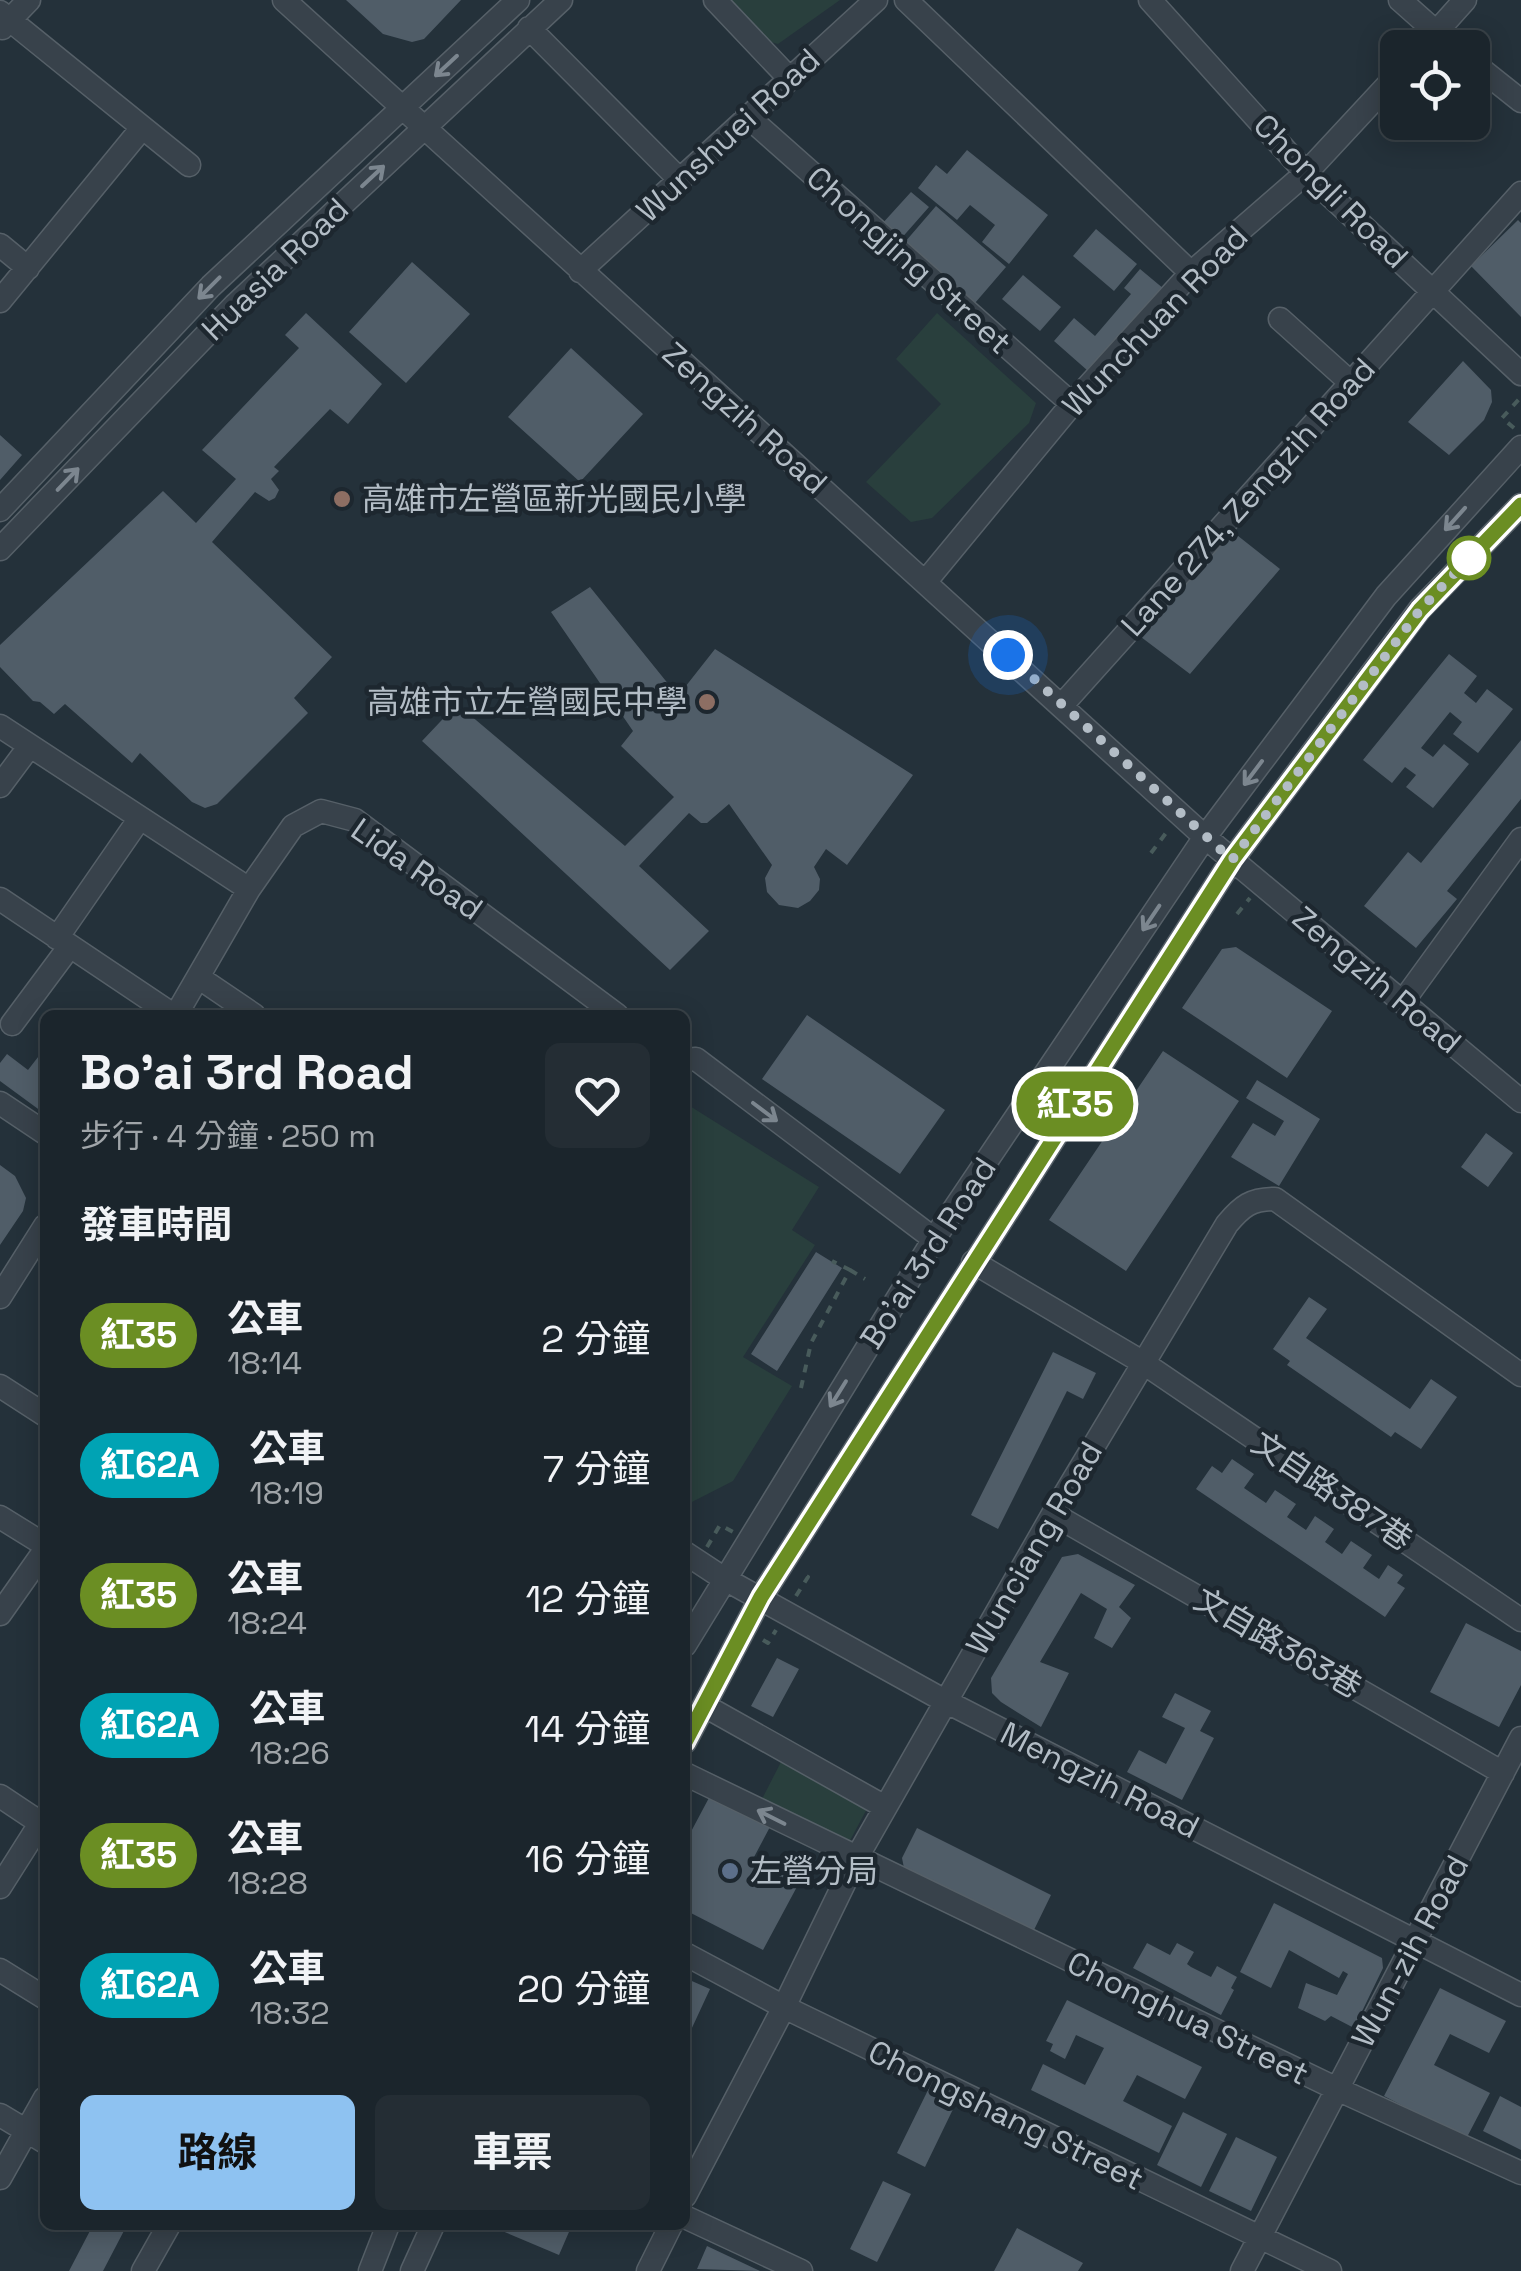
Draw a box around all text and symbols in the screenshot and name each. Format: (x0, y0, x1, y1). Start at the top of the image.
map controls (1380, 30, 1490, 140)
button: locate (1380, 30, 1490, 140)
street label: Wunshuei Road (628, 40, 828, 230)
one-way arrow (434, 54, 460, 78)
street label: Chongli Road (1245, 105, 1417, 277)
street label: Chongjing Street (798, 157, 1020, 363)
one-way arrow (360, 164, 384, 188)
street label: Huasia Road (193, 189, 357, 349)
street label: Wunchuan Road (1054, 217, 1256, 425)
one-way arrow (197, 276, 221, 300)
street label: Zengzih Road (654, 334, 836, 502)
street label: Lane 274, Zengzih Road (1112, 349, 1384, 645)
one-way arrow (56, 467, 79, 492)
place label: 高雄市左營區新光國民小學 (362, 479, 746, 519)
marker: 高雄市左營區新光國民小學 (331, 488, 353, 510)
one-way arrow (1444, 506, 1467, 531)
unlabelled marker (1448, 537, 1490, 579)
your location (983, 630, 1033, 680)
place label: 高雄市立左營國民中學 (367, 682, 687, 722)
marker: 高雄市立左營國民中學 (696, 691, 718, 713)
one-way arrow (1242, 759, 1263, 786)
street label: Lida Road (344, 809, 490, 929)
street label: Zengzih Road (1284, 898, 1470, 1062)
one-way arrow (1141, 903, 1162, 931)
text: Bo'ai 3rd Road (80, 1042, 414, 1103)
button: heart (545, 1043, 650, 1148)
line badge: 紅35 (1018, 1072, 1132, 1136)
text: 紅35 (1036, 1082, 1114, 1126)
one-way arrow (751, 1101, 778, 1122)
text: 步行 · 4 分鐘 · 250 m (80, 1116, 376, 1156)
street label: Bo'ai 3rd Road (851, 1150, 1005, 1356)
text: 發車時間 (80, 1201, 232, 1249)
text: 公車 (227, 1295, 303, 1343)
text: 紅35 (100, 1313, 177, 1357)
text: 2 分鐘 (541, 1315, 650, 1363)
text: 18:14 (227, 1343, 302, 1383)
one-way arrow (827, 1379, 848, 1408)
street label: 文自路387巷 (1244, 1423, 1420, 1559)
text: 公車 (249, 1425, 326, 1473)
street label: Wunciang Road (957, 1434, 1111, 1662)
text: 紅62A (100, 1443, 199, 1487)
text: 7 分鐘 (543, 1445, 650, 1493)
text: 18:19 (249, 1473, 324, 1513)
text: 公車 (227, 1555, 303, 1603)
text: 紅35 (100, 1573, 177, 1617)
text: 12 分鐘 (525, 1575, 650, 1623)
street label: 文自路363巷 (1187, 1579, 1369, 1707)
text: 18:24 (227, 1603, 307, 1643)
text: 公車 (249, 1685, 326, 1733)
text: 紅62A (100, 1703, 199, 1747)
text: 14 分鐘 (525, 1705, 650, 1753)
street label: Mengzih Road (994, 1713, 1206, 1847)
text: 18:26 (249, 1733, 330, 1773)
one-way arrow (756, 1806, 786, 1825)
text: 公車 (227, 1815, 303, 1863)
text: 紅35 (100, 1833, 177, 1877)
text: 16 分鐘 (525, 1835, 650, 1883)
street label: Wun-zih Road (1343, 1848, 1477, 2054)
place label: 左營分局 (750, 1851, 878, 1891)
marker: 左營分局 (719, 1860, 741, 1882)
text: 18:28 (227, 1863, 308, 1903)
street label: Chonghua Street (1061, 1942, 1315, 2094)
text: 公車 (249, 1945, 326, 1993)
text: 紅62A (100, 1963, 199, 2007)
text: 20 分鐘 (517, 1965, 650, 2013)
text: 18:32 (249, 1993, 330, 2033)
street label: Chongshang Street (862, 2031, 1150, 2199)
button: 路線 (80, 2095, 355, 2210)
button: 車票 (375, 2095, 650, 2210)

